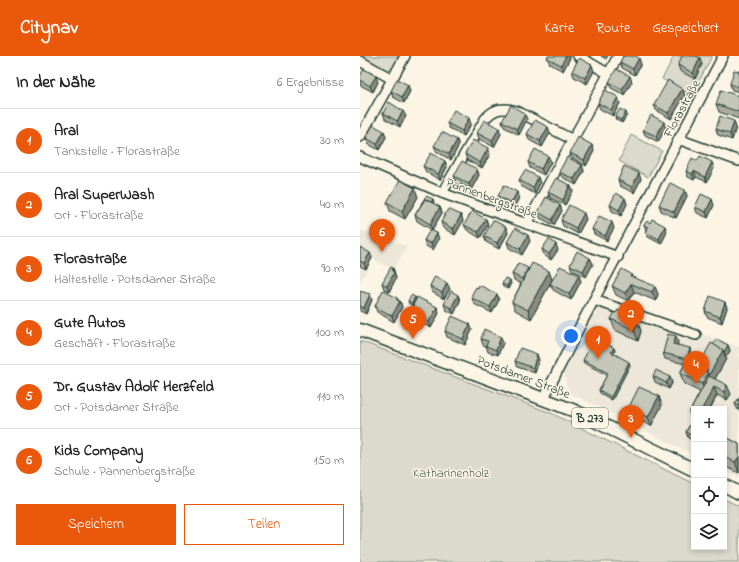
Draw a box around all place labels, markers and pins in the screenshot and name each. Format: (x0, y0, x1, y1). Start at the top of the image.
pin: 6 (369, 219, 395, 252)
pin: 2 (618, 300, 644, 333)
pin: 5 (400, 306, 426, 339)
pin: 1 (585, 326, 611, 359)
pin: 4 (683, 351, 709, 384)
pin: 3 (618, 405, 644, 438)

